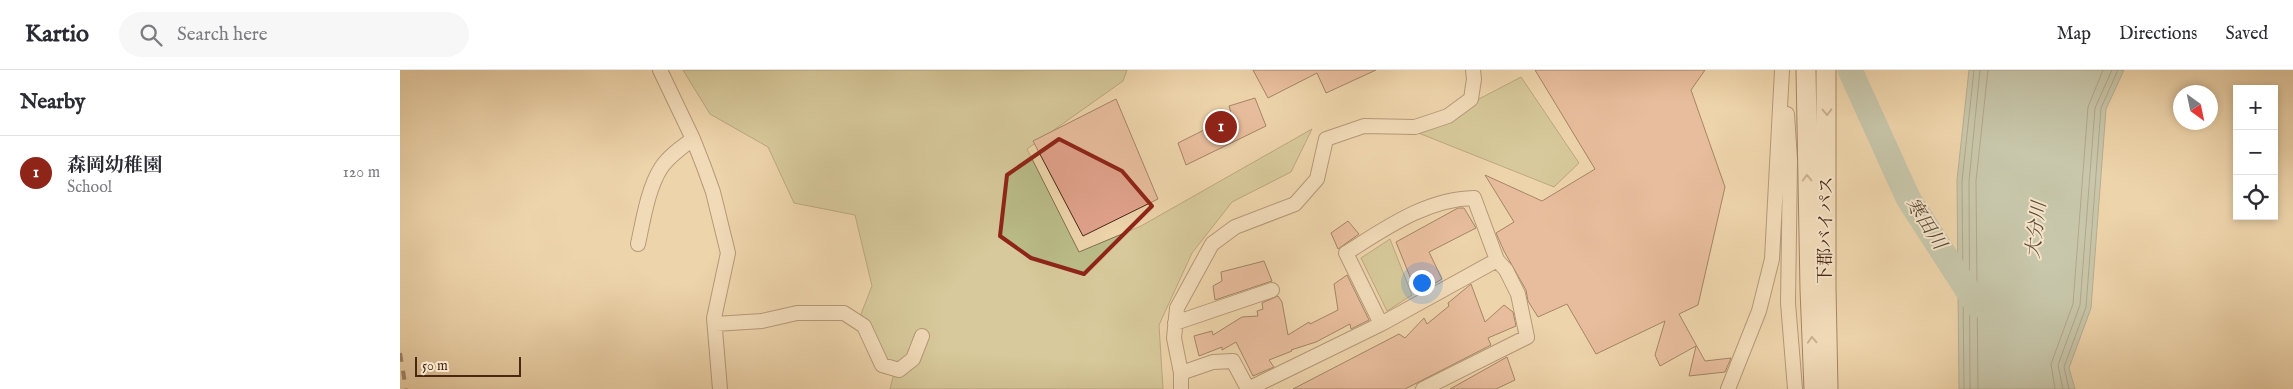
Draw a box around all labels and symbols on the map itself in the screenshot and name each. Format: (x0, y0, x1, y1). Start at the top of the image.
north arrow (2173, 85, 2218, 130)
pin: 1 (1205, 108, 1237, 146)
one-way arrow (1822, 108, 1832, 116)
one-way arrow (1802, 174, 1812, 182)
street label: 下郡バイパス (1815, 176, 1839, 284)
water label: 寒田川 (1899, 194, 1952, 256)
water label: 大分川 (2022, 198, 2053, 260)
your location (1409, 270, 1435, 296)
one-way arrow (1807, 336, 1817, 344)
scale bar (415, 354, 521, 377)

